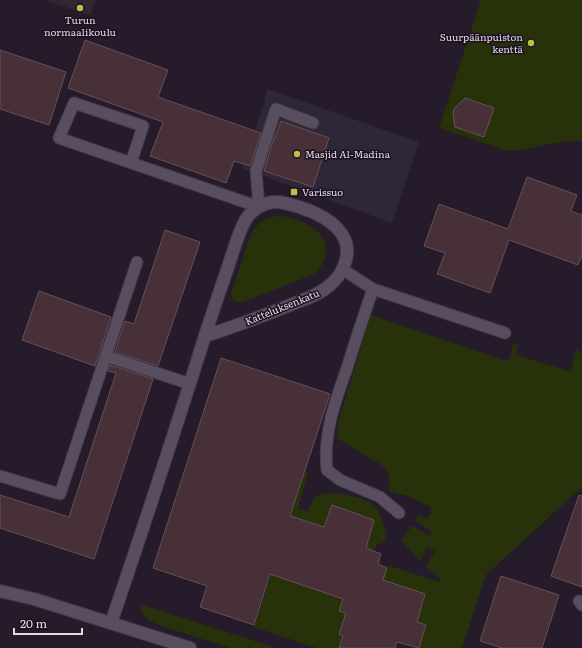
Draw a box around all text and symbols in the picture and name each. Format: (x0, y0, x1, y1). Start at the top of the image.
marker: Turun normaalikoulu (75, 3, 85, 13)
place label: Turun normaalikoulu (44, 12, 117, 39)
place label: Suurpäänpuiston kenttä (440, 29, 524, 56)
marker: Suurpäänpuiston kenttä (526, 38, 536, 48)
place label: Masjid Al-Madina (305, 146, 391, 161)
marker: Masjid Al-Madina (292, 149, 302, 159)
place label: Varissuo (302, 184, 343, 199)
marker: Varissuo (289, 187, 299, 197)
street label: Katteluksenkatu (242, 285, 322, 328)
scale bar (14, 610, 82, 636)
text: 20 m (20, 614, 47, 632)

